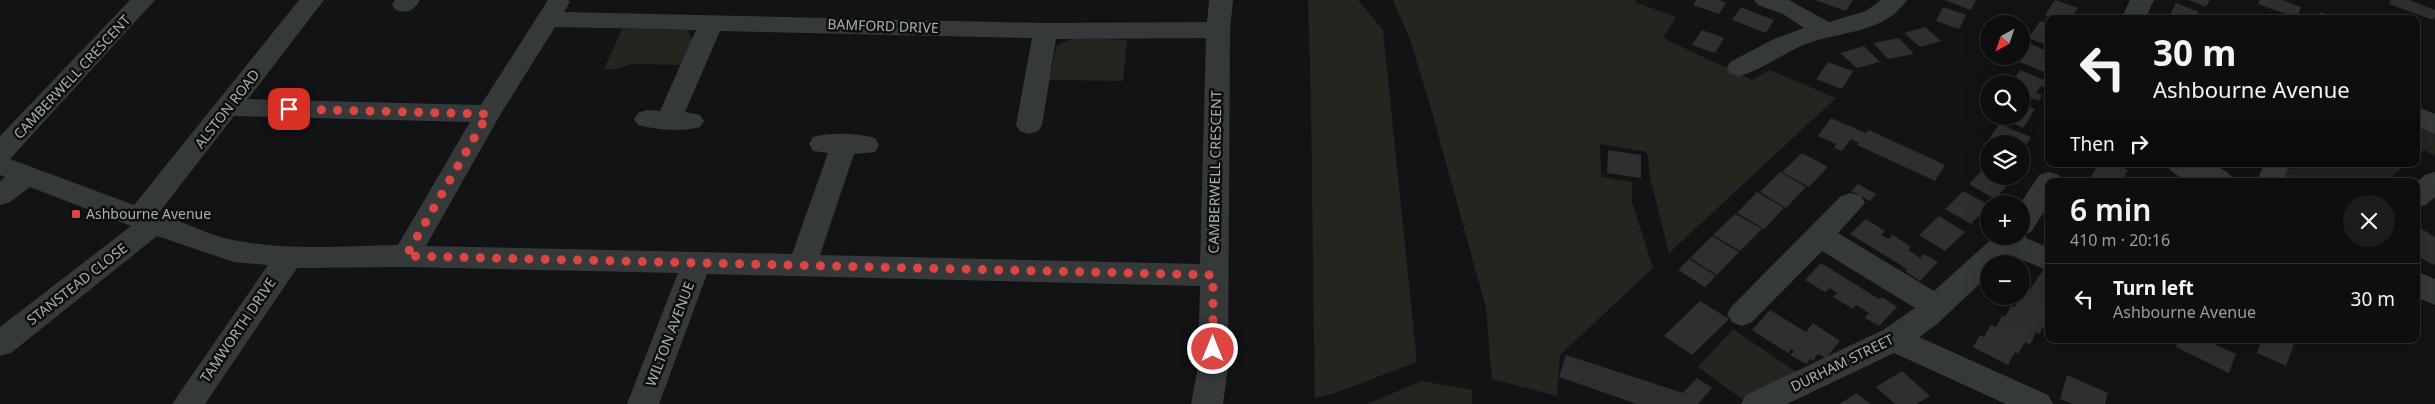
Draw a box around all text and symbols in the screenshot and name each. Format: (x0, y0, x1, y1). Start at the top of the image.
street label: CAMBERWELL CRESCENT (9, 10, 134, 143)
street label: BAMFORD DRIVE (827, 14, 939, 37)
north arrow (1980, 15, 2030, 65)
map controls (1980, 15, 2030, 305)
text: 30 m (2153, 29, 2236, 76)
icon: left (2070, 35, 2135, 100)
street label: ALSTON ROAD (190, 65, 263, 152)
text: Ashbourne Avenue (2153, 74, 2350, 104)
button: search (1980, 75, 2030, 125)
pin (268, 88, 310, 130)
street label: CAMBERWELL CRESCENT (1204, 90, 1225, 254)
icon: arrive (275, 95, 303, 123)
icon: right (2125, 130, 2153, 158)
text: Then (2070, 131, 2115, 157)
button: layers (1980, 135, 2030, 185)
text: 6 min (2070, 189, 2151, 230)
button: + (1980, 195, 2030, 245)
button: close (2343, 195, 2395, 247)
place label: Ashbourne Avenue (86, 204, 211, 223)
marker: Ashbourne Avenue (70, 208, 82, 220)
text: 410 m · 20:16 (2070, 229, 2170, 251)
street label: STANSTEAD CLOSE (23, 238, 131, 329)
button: − (1980, 255, 2030, 305)
street label: TAMWORTH DRIVE (195, 274, 280, 386)
text: Turn left (2113, 275, 2194, 301)
street label: WILTON AVENUE (641, 279, 698, 389)
icon: left (2070, 285, 2098, 313)
text: 30 m (2351, 286, 2395, 312)
text: Ashbourne Avenue (2113, 301, 2256, 323)
position arrow (1186, 322, 1238, 374)
street label: DURHAM STREET (1787, 329, 1897, 396)

